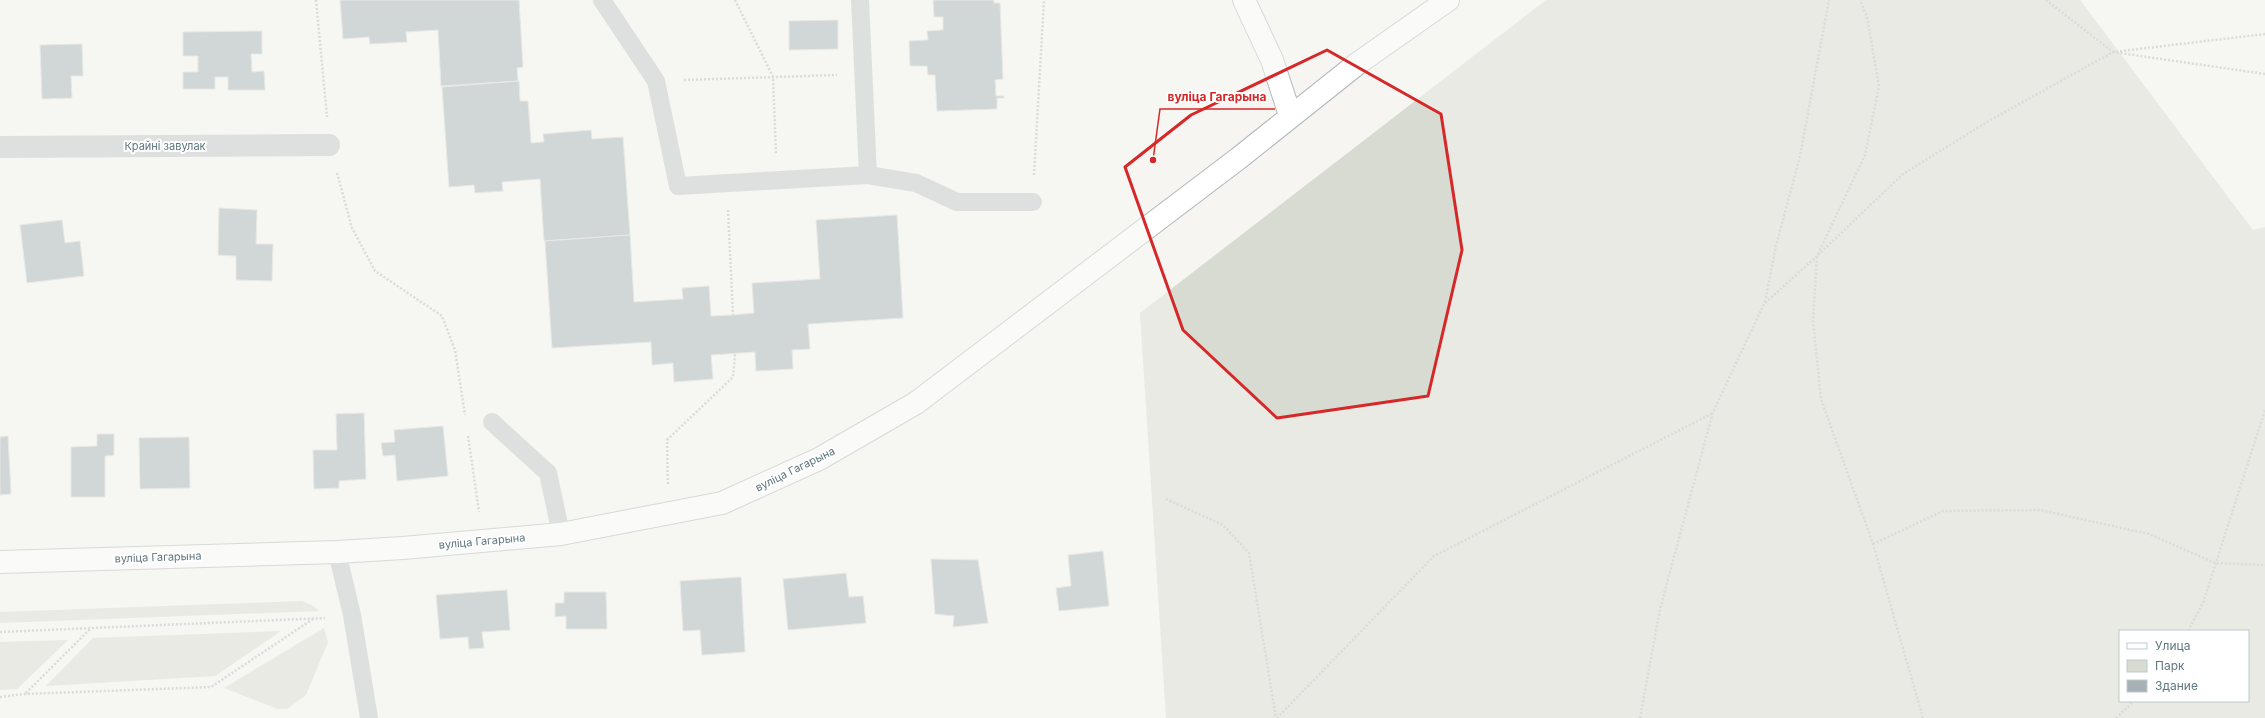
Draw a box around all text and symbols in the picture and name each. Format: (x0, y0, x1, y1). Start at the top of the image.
callout: вуліца Гагарына (1160, 85, 1275, 109)
text: вуліца Гагарына (1168, 89, 1266, 104)
street label: Крайні завулак (124, 139, 206, 153)
street label: вуліца Гагарына (753, 444, 837, 494)
street label: вуліца Гагарына (438, 530, 526, 552)
street label: вуліца Гагарына (114, 548, 202, 566)
legend (2119, 630, 2249, 702)
text: Улица (2155, 638, 2190, 653)
text: Парк (2155, 658, 2185, 673)
text: Здание (2155, 678, 2198, 693)

